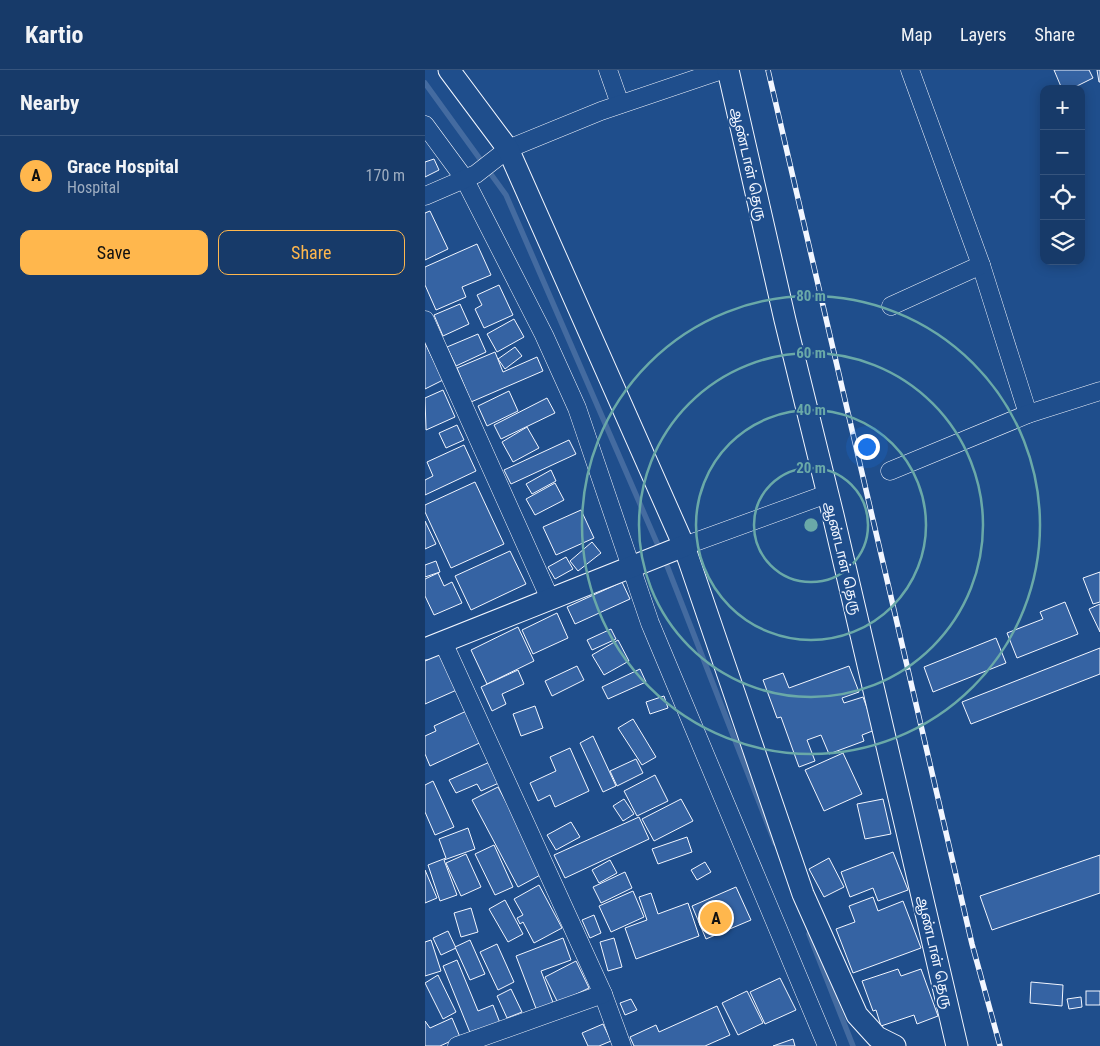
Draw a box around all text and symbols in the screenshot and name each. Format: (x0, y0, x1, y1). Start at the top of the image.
text: Kartio (25, 21, 83, 49)
text: Map (901, 24, 932, 45)
text: Layers (960, 24, 1007, 45)
text: Share (1035, 24, 1075, 45)
map controls (1040, 85, 1085, 265)
button: + (1040, 85, 1085, 130)
text: Nearby (20, 91, 79, 115)
street label: ஆண்டாள் தெரு (726, 106, 770, 223)
button: − (1040, 130, 1085, 175)
text: Grace Hospital (67, 155, 179, 178)
text: A (31, 166, 41, 185)
text: 170 m (366, 166, 405, 185)
button: locate (1040, 175, 1085, 220)
text: Hospital (67, 178, 120, 197)
button: layers (1040, 220, 1085, 265)
button: Save (20, 230, 208, 275)
button: Share (218, 230, 405, 275)
text: 80 m (796, 287, 826, 305)
text: 60 m (796, 344, 826, 362)
text: 40 m (796, 401, 826, 419)
your location (854, 434, 880, 460)
text: 20 m (796, 459, 826, 477)
street label: ஆண்டாள் தெரு (819, 500, 865, 617)
centre of rings (802, 516, 820, 534)
street label: ஆண்டாள் தெரு (912, 894, 956, 1011)
pin: A (700, 899, 732, 937)

